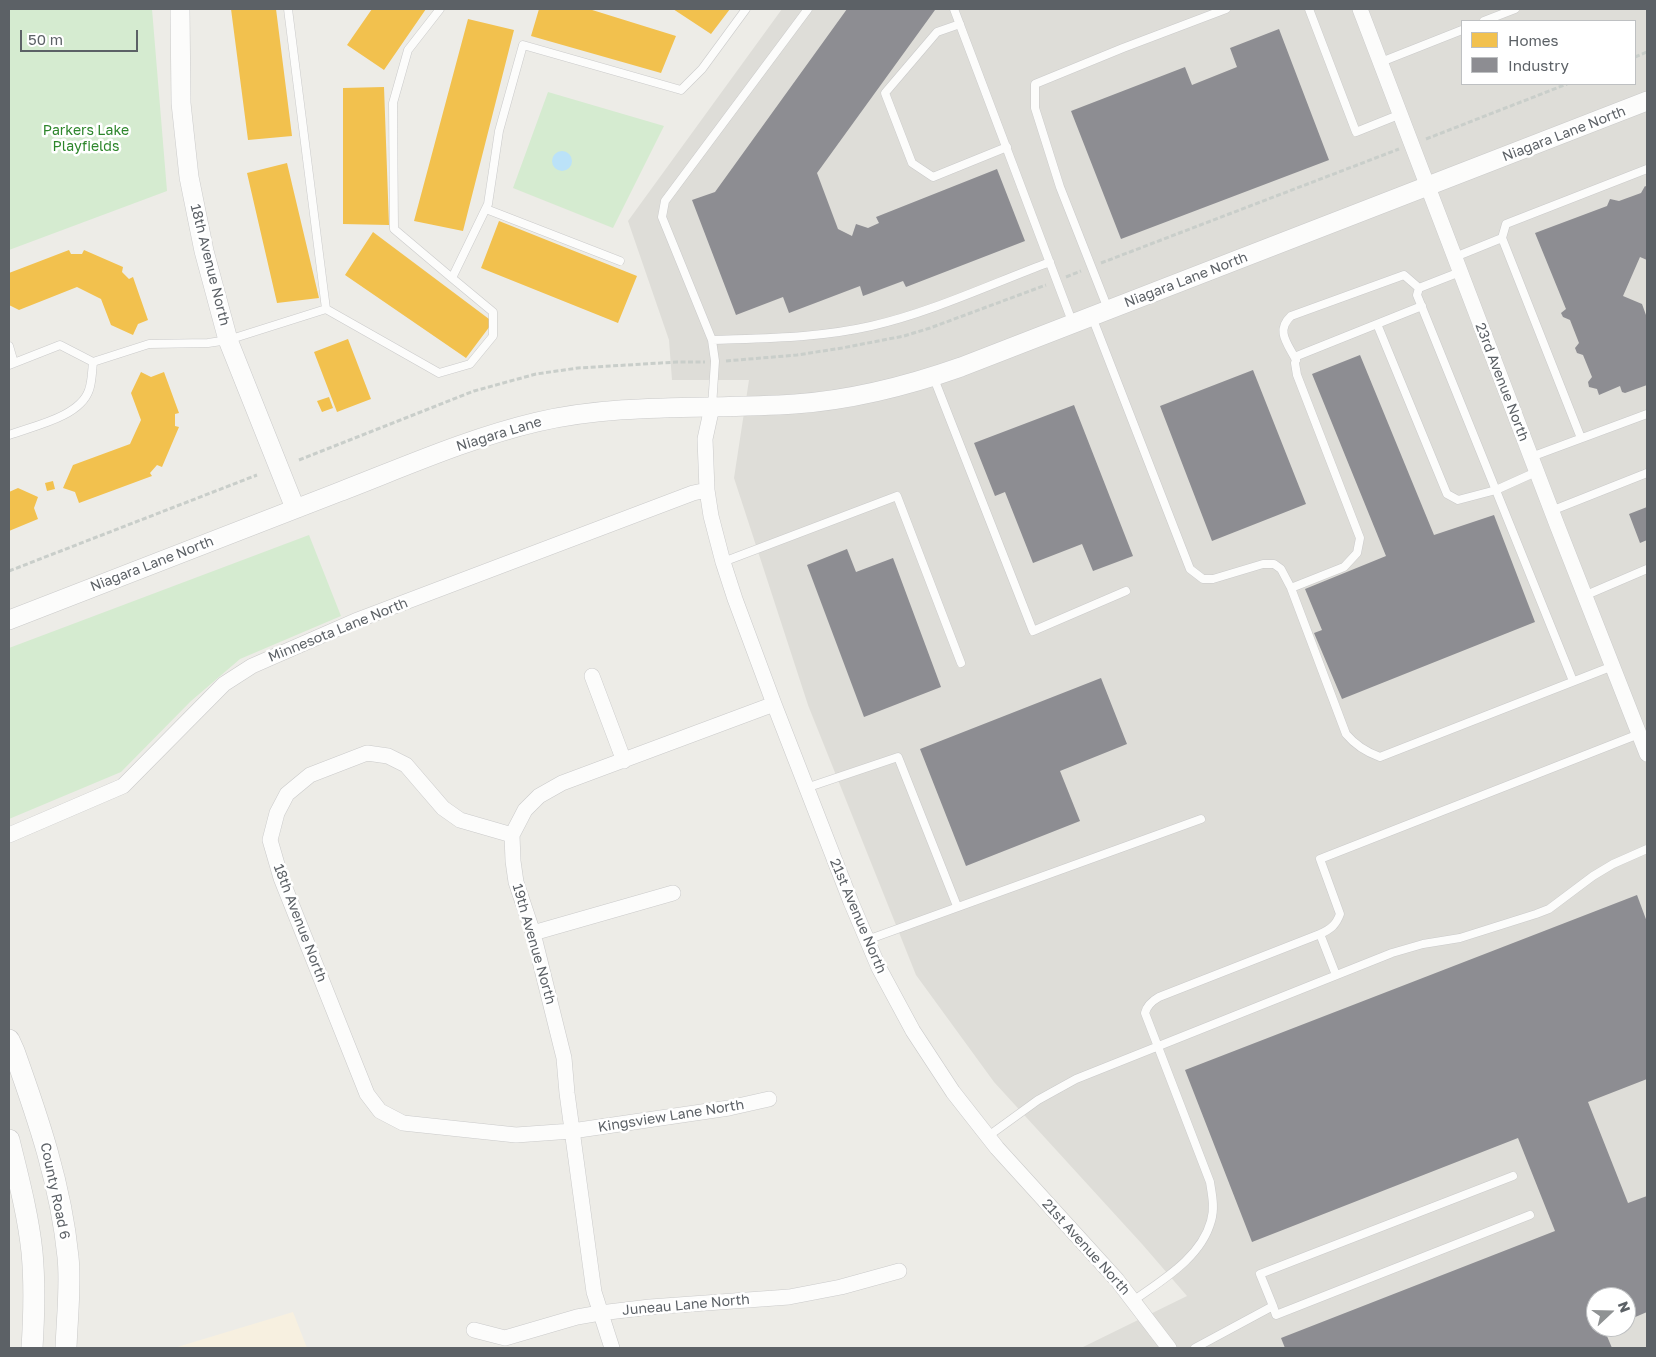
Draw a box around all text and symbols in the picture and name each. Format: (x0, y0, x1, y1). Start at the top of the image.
scale bar (22, 20, 140, 52)
legend (1461, 20, 1636, 85)
text: 50 m (28, 30, 63, 48)
text: Homes (1508, 31, 1558, 49)
text: Industry (1508, 56, 1569, 74)
street label: Niagara Lane North (1500, 103, 1628, 165)
park label: Parkers Lake Playfields (43, 123, 129, 156)
street label: 18th Avenue North (187, 202, 233, 328)
street label: Niagara Lane North (1122, 249, 1250, 311)
street label: 23rd Avenue North (1472, 320, 1532, 444)
street label: Niagara Lane (454, 413, 544, 455)
street label: Niagara Lane North (88, 533, 216, 595)
street label: Minnesota Lane North (266, 594, 410, 666)
street label: 21st Avenue North (826, 856, 890, 976)
street label: 18th Avenue North (270, 862, 330, 984)
street label: 19th Avenue North (509, 882, 559, 1006)
street label: Kingsview Lane North (597, 1096, 745, 1136)
street label: County Road 6 (37, 1141, 73, 1241)
street label: 21st Avenue North (1038, 1196, 1134, 1298)
north arrow (1586, 1287, 1636, 1337)
street label: Juneau Lane North (621, 1291, 751, 1319)
text: N (1615, 1299, 1634, 1315)

